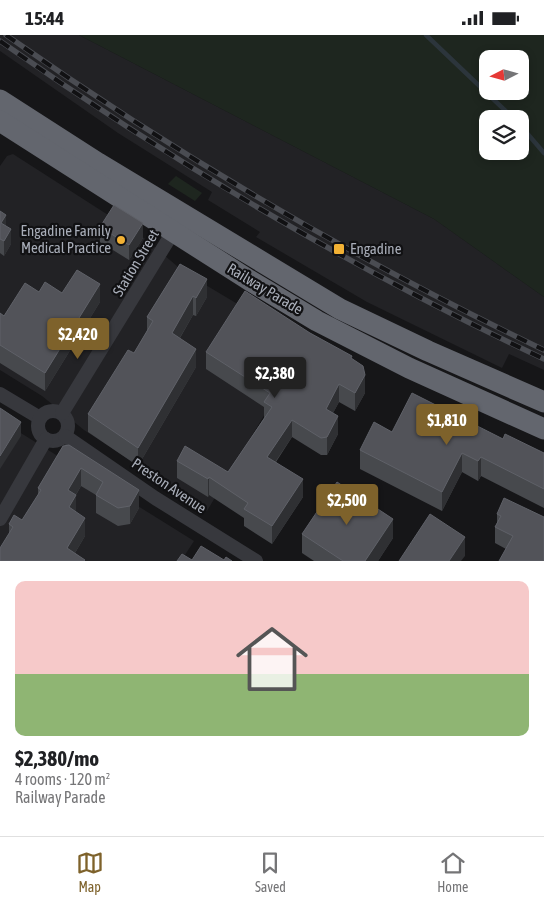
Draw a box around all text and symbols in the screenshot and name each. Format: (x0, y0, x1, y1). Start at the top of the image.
text: 15:44 (25, 7, 64, 29)
north arrow (479, 50, 529, 100)
map controls (479, 50, 529, 160)
button: layers (479, 110, 529, 160)
place label: Engadine Family Medical Practice (21, 222, 111, 256)
street label: Station Street (109, 226, 162, 299)
marker: Engadine Family Medical Practice (115, 234, 127, 246)
place label: Engadine (350, 240, 402, 257)
marker: Engadine (332, 242, 346, 256)
street label: Railway Parade (225, 259, 306, 318)
pin: $2,420 (37, 317, 119, 360)
text: $2,420 (58, 325, 98, 343)
pin: $2,380 (234, 357, 316, 399)
text: $2,380 (255, 364, 295, 382)
pin: $1,810 (406, 403, 488, 446)
text: $1,810 (427, 411, 467, 429)
street label: Preston Avenue (129, 455, 210, 517)
pin: $2,500 (306, 483, 388, 526)
text: $2,500 (327, 491, 367, 509)
icon: home (227, 614, 317, 704)
text: $2,380/mo (15, 746, 99, 770)
text: 4 rooms · 120 m² (15, 770, 110, 788)
text: Railway Parade (15, 788, 105, 806)
tab: Map (76, 849, 104, 895)
tab: Saved (255, 849, 286, 895)
tab: Home (437, 849, 468, 895)

